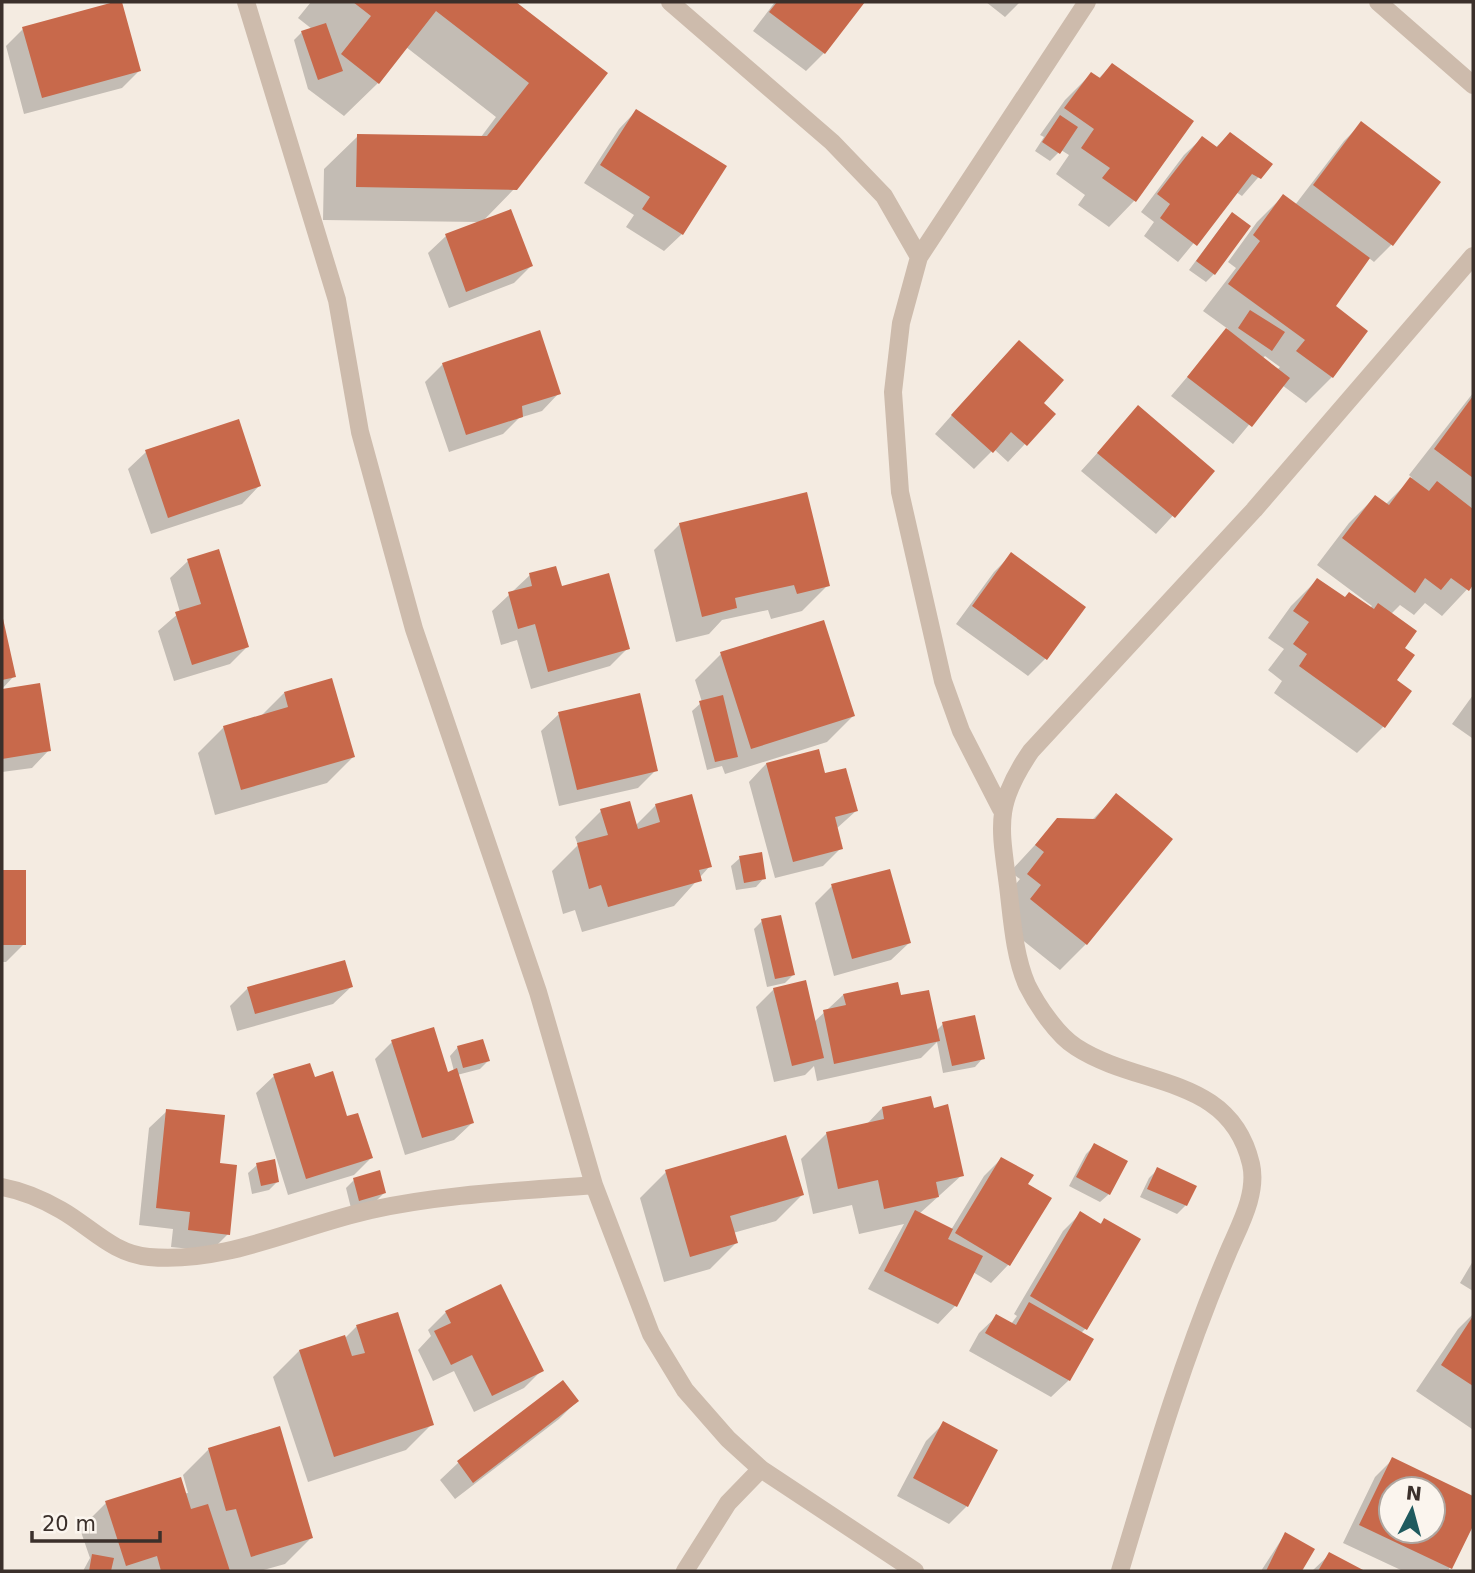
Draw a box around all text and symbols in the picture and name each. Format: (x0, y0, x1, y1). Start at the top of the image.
north arrow (1377, 1475, 1447, 1545)
text: N (1405, 1481, 1423, 1505)
scale bar (32, 1500, 159, 1544)
text: 20 m (42, 1512, 96, 1536)

